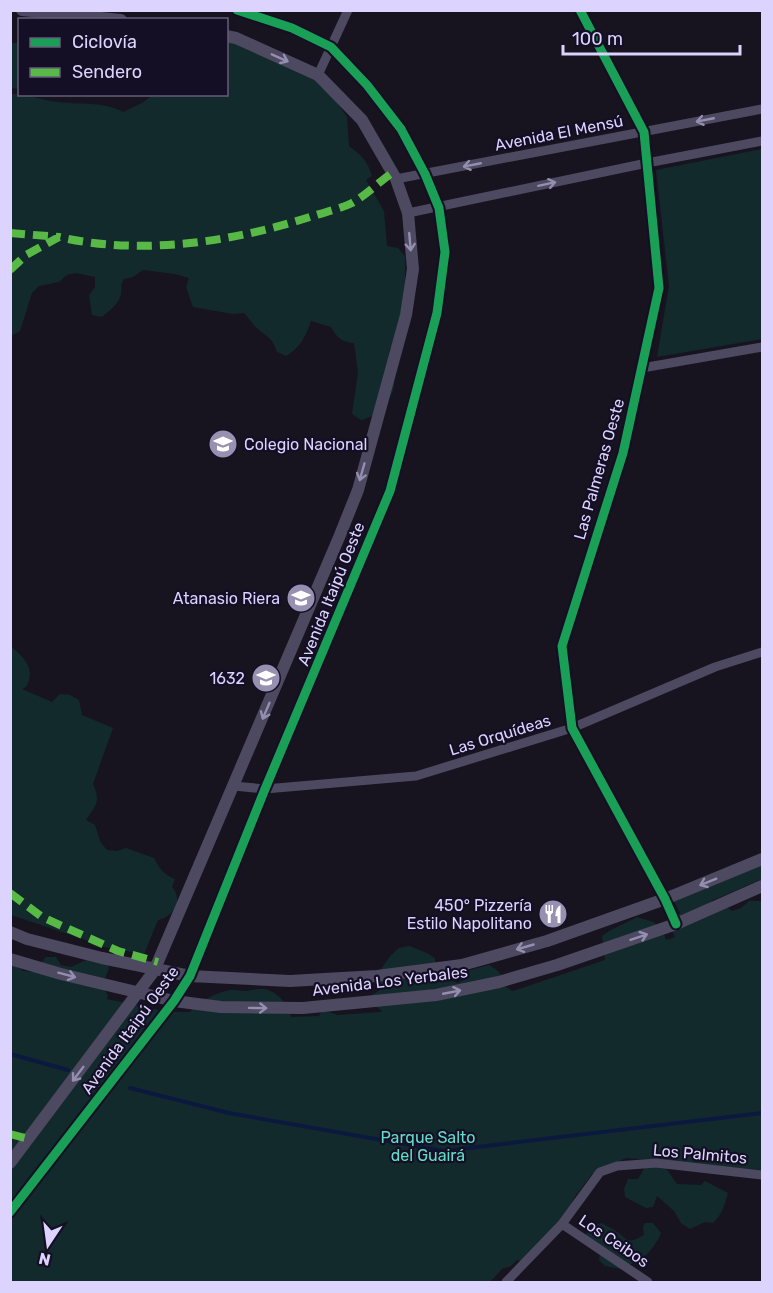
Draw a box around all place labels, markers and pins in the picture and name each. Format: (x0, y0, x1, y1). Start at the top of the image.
school or university icon: Colegio Nacional (207, 428, 239, 460)
place label: Colegio Nacional (244, 435, 367, 454)
school or university icon: Atanasio Riera (285, 582, 317, 614)
place label: Atanasio Riera (173, 589, 280, 608)
school or university icon: 1632 (250, 662, 282, 694)
place label: 1632 (209, 669, 245, 688)
place label: 450° Pizzería Estilo Napolitano (407, 896, 532, 933)
restaurant icon: 450° Pizzería Estilo Napolitano (537, 898, 569, 930)

